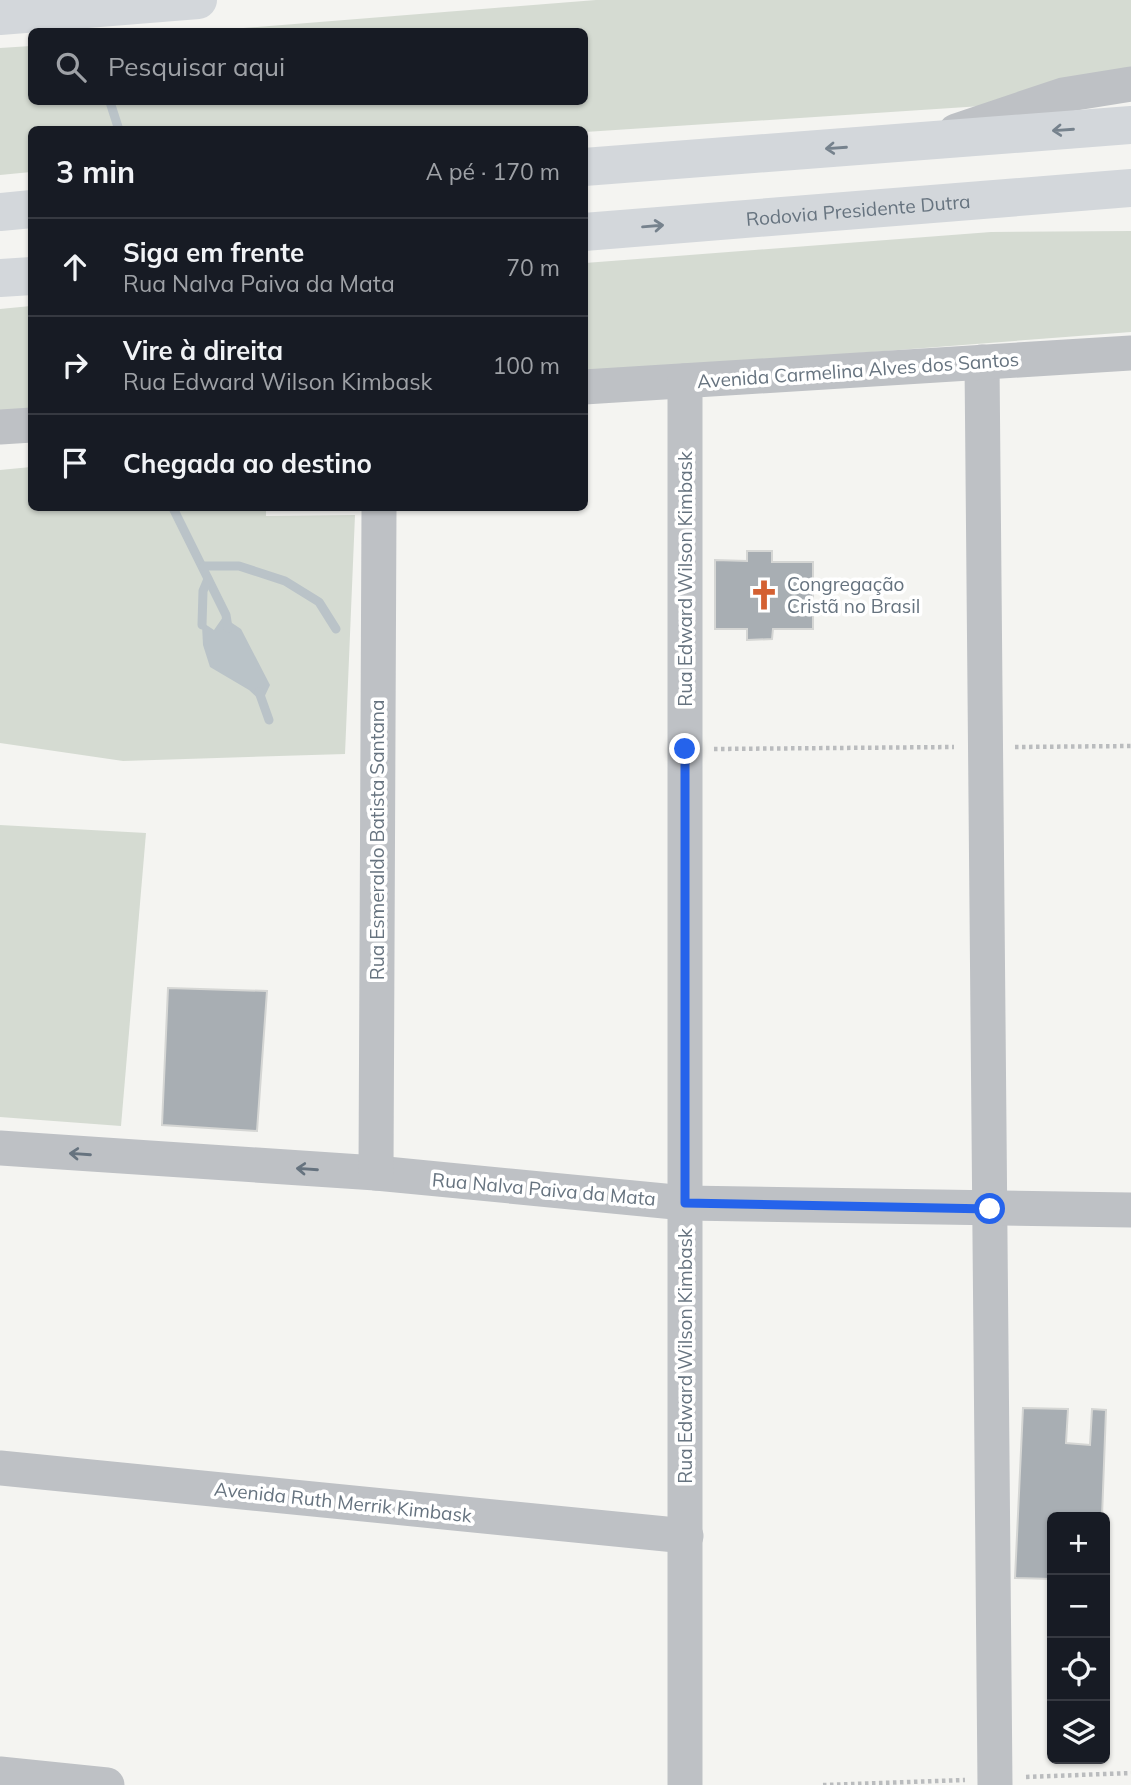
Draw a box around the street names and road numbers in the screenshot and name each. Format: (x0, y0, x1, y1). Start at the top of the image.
street label: Rodovia Presidente Dutra (745, 189, 971, 231)
street label: Avenida Carmelina Alves dos Santos (696, 347, 1020, 393)
street label: Rua Edward Wilson Kimbask (673, 451, 697, 707)
street label: Rua Esmeraldo Batista Santana (365, 700, 389, 980)
street label: Rua Nalva Paiva da Mata (431, 1167, 657, 1211)
street label: Rua Edward Wilson Kimbask (673, 1228, 697, 1484)
street label: Avenida Ruth Merrik Kimbask (213, 1477, 473, 1527)

